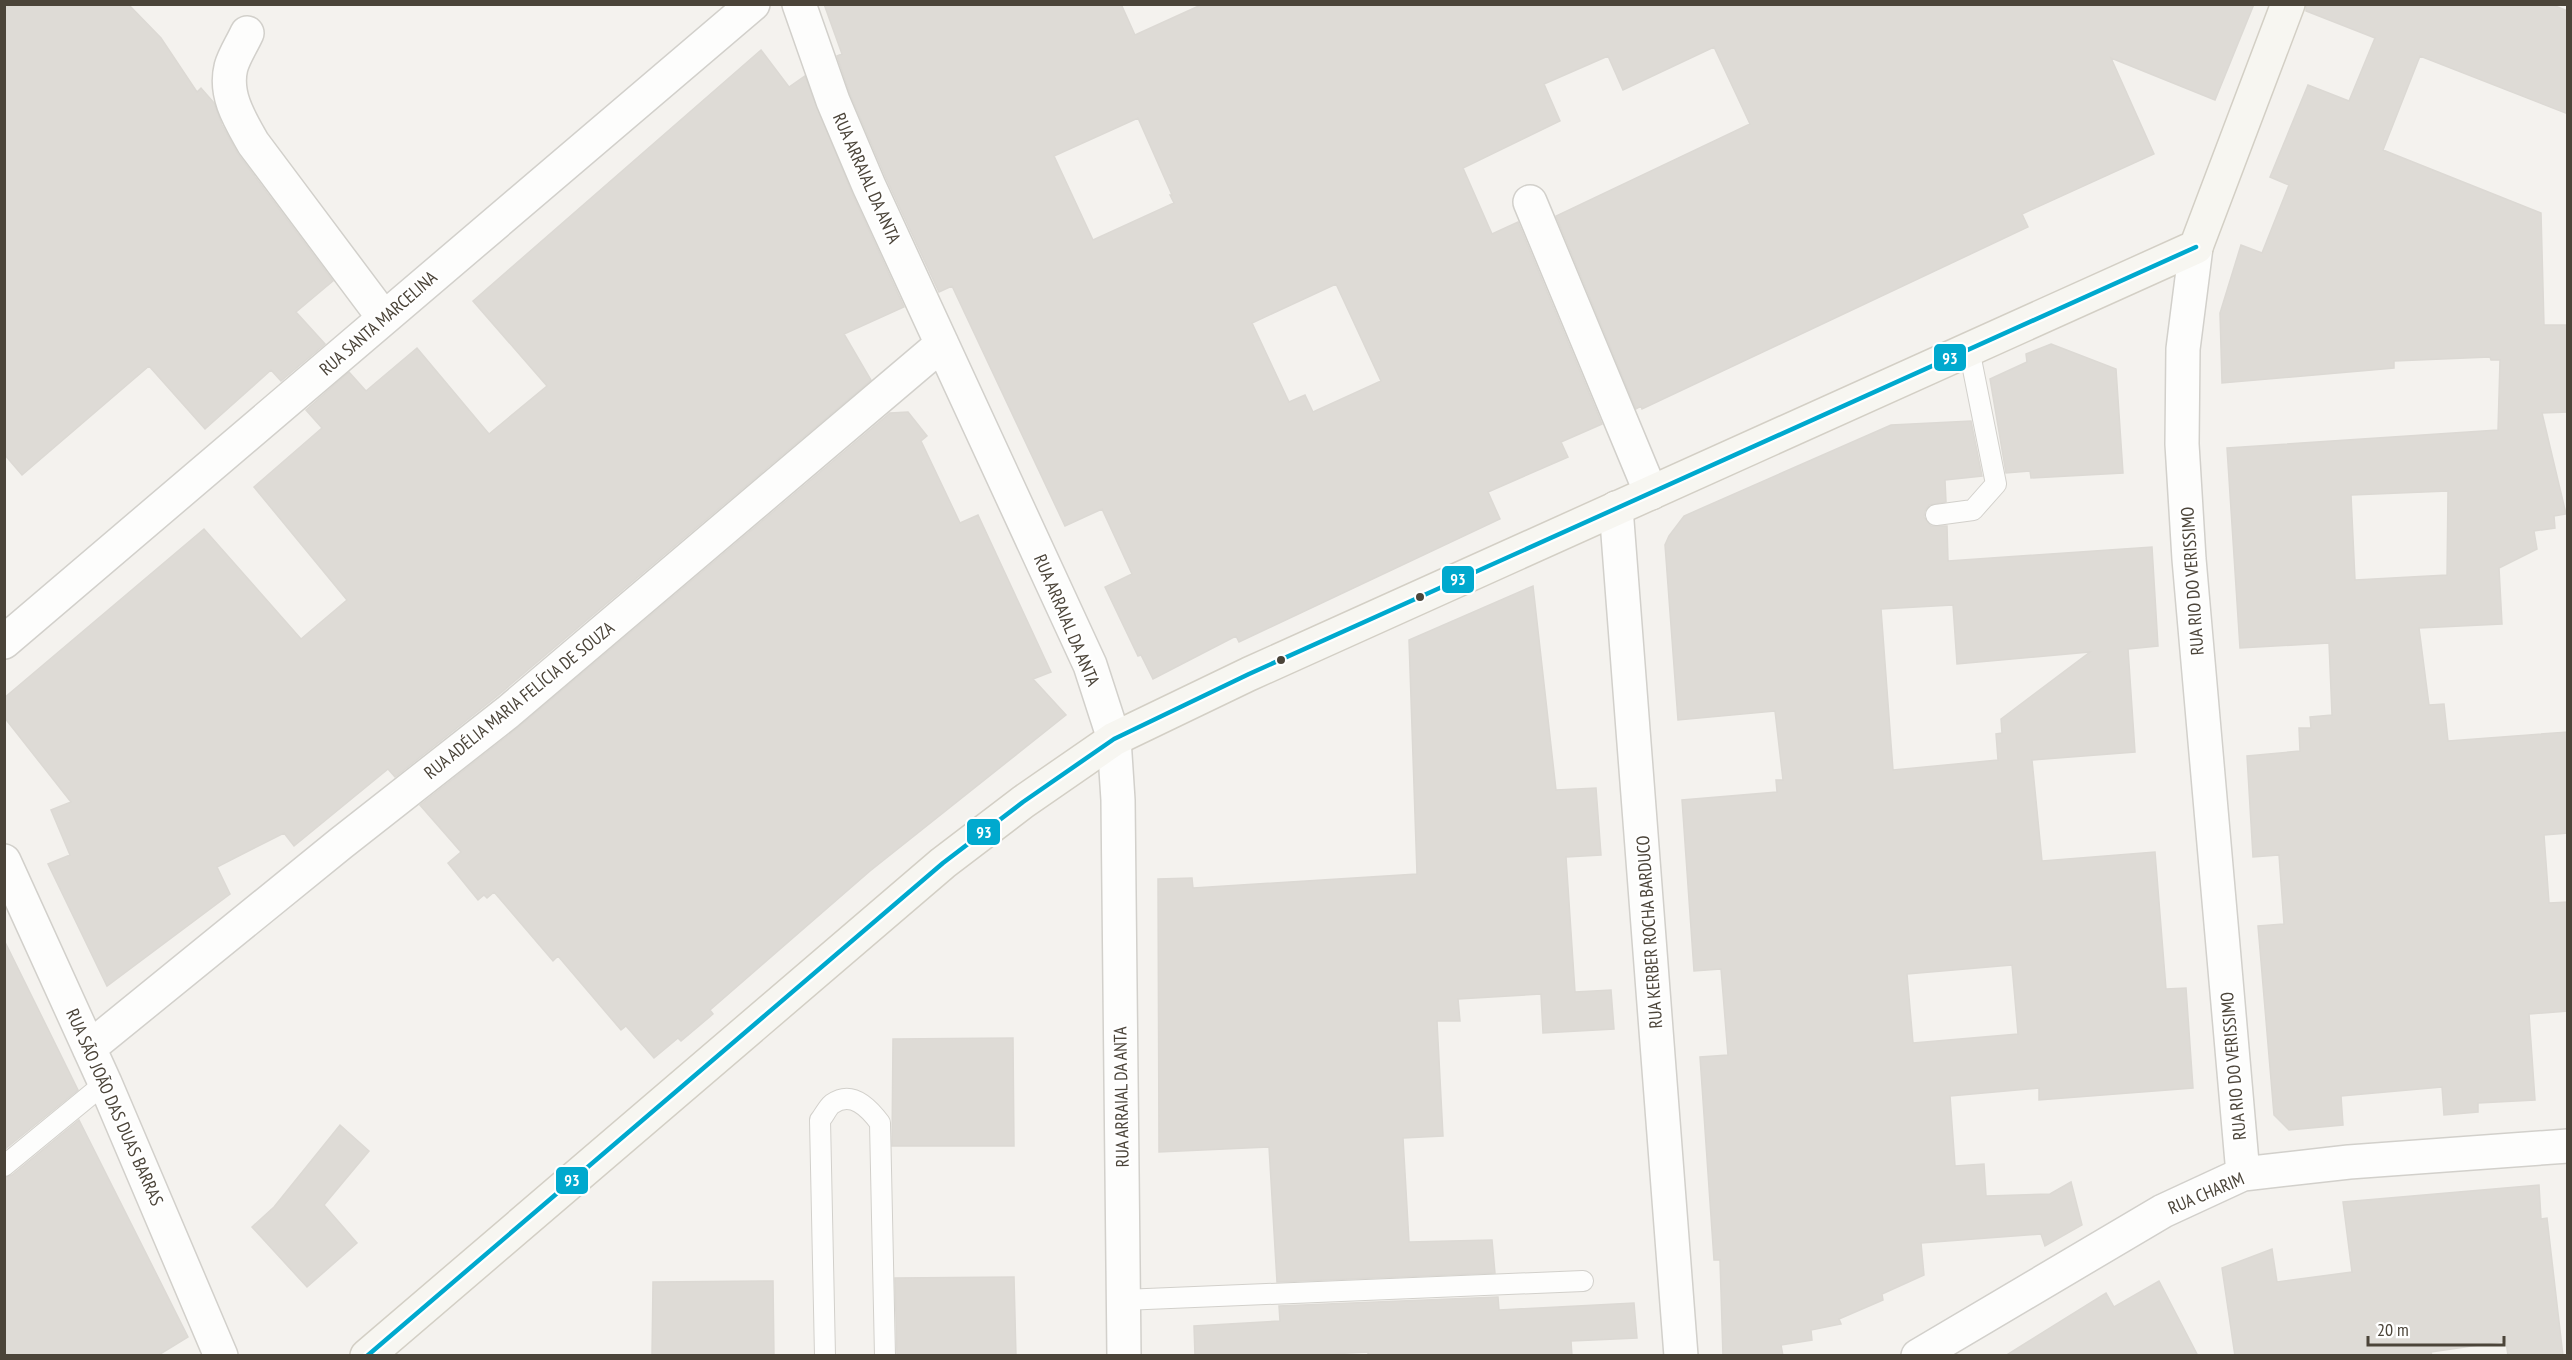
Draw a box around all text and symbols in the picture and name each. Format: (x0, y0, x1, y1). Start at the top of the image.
street label: RUA ARRAIAL DA ANTA (828, 109, 906, 247)
street label: RUA SANTA MARCELINA (314, 265, 442, 380)
line badge: 93 (1933, 343, 1967, 372)
text: 93 (1942, 348, 1958, 368)
street label: RUA RIO DO VERISSIMO (2175, 506, 2209, 656)
street label: RUA ARRAIAL DA ANTA (1029, 551, 1105, 690)
line badge: 93 (1441, 565, 1475, 594)
text: 93 (1450, 569, 1466, 589)
unlabelled marker (1414, 591, 1426, 603)
street label: RUA ADÉLIA MARIA FELÍCIA DE SOUZA (419, 616, 619, 784)
unlabelled marker (1275, 654, 1287, 666)
line badge: 93 (966, 818, 1001, 846)
text: 93 (976, 822, 992, 842)
street label: RUA KERBER ROCHA BARDUCO (1631, 835, 1667, 1029)
street label: RUA RIO DO VERISSIMO (2215, 991, 2251, 1141)
street label: RUA SÃO JOÃO DAS DUAS BARRAS (61, 1005, 169, 1209)
street label: RUA ARRAIAL DA ANTA (1108, 1026, 1134, 1168)
line badge: 93 (555, 1166, 589, 1195)
street label: RUA CHARIM (2164, 1167, 2248, 1219)
text: 93 (564, 1170, 580, 1190)
scale bar (2368, 1309, 2504, 1347)
text: 20 m (2377, 1318, 2409, 1341)

